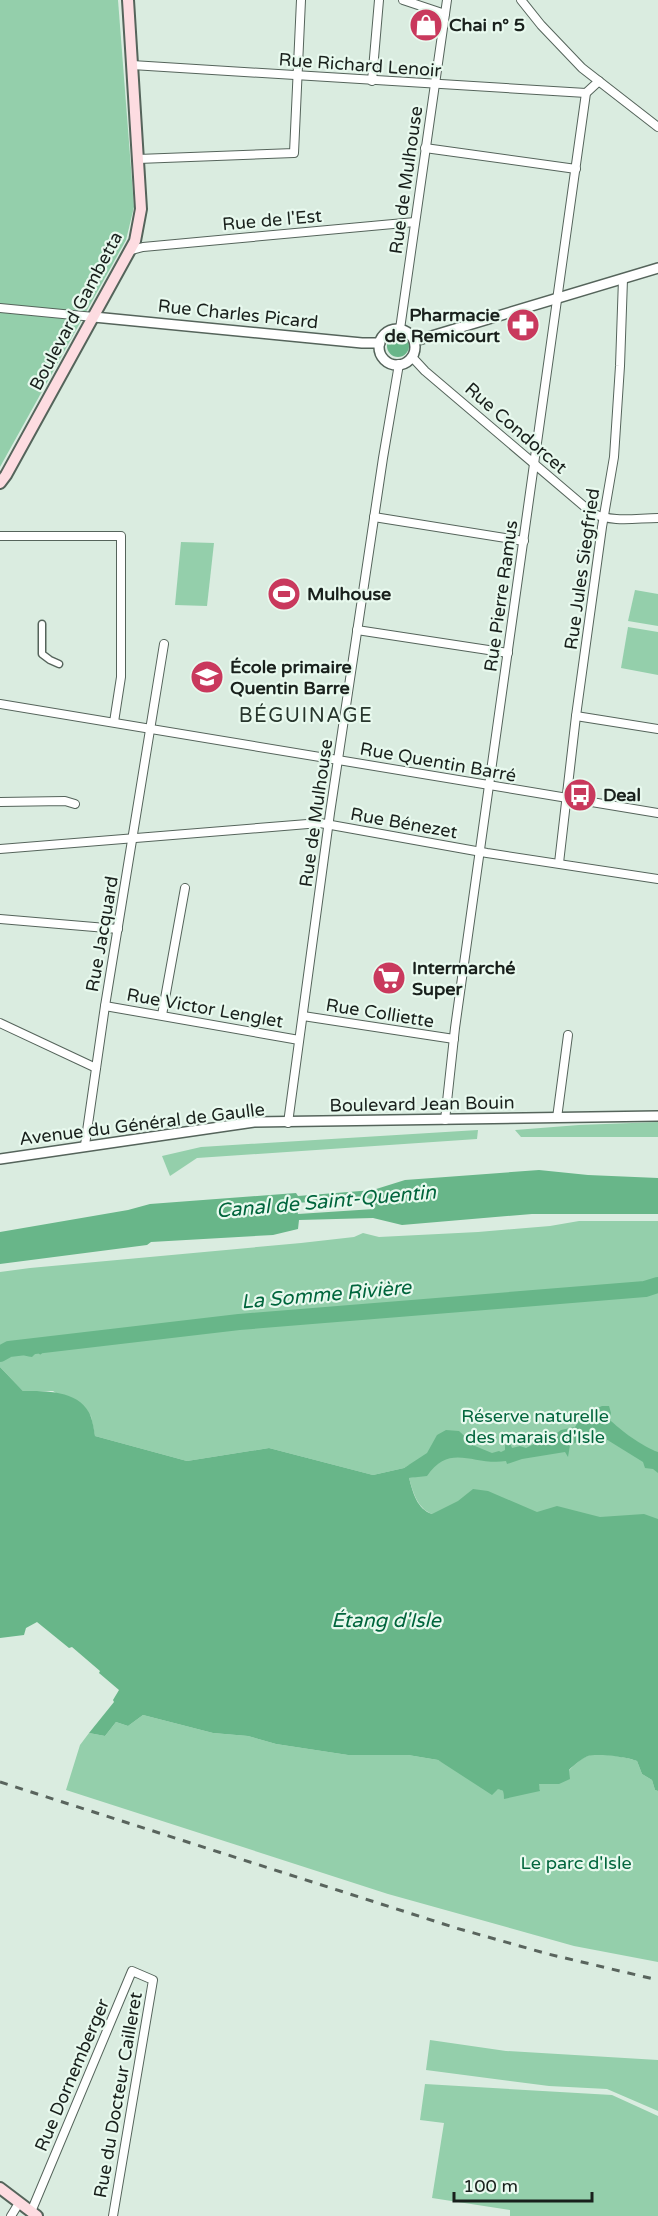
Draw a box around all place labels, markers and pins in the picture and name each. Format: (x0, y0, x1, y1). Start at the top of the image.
shop icon: Chai n° 5 (408, 7, 444, 43)
place label: Chai n° 5 (449, 14, 525, 36)
place label: Pharmacie de Remicourt (385, 304, 500, 347)
pharmacy icon: Pharmacie de Remicourt (505, 307, 541, 343)
sports icon: Mulhouse (266, 576, 302, 612)
place label: Mulhouse (307, 583, 391, 605)
place label: École primaire Quentin Barre (230, 656, 352, 699)
school or university icon: École primaire Quentin Barre (189, 659, 225, 695)
bus stop icon: Deal (562, 777, 598, 813)
place label: Deal (603, 784, 641, 806)
place label: Intermarché Super (412, 957, 516, 1000)
supermarket icon: Intermarché Super (371, 960, 407, 996)

